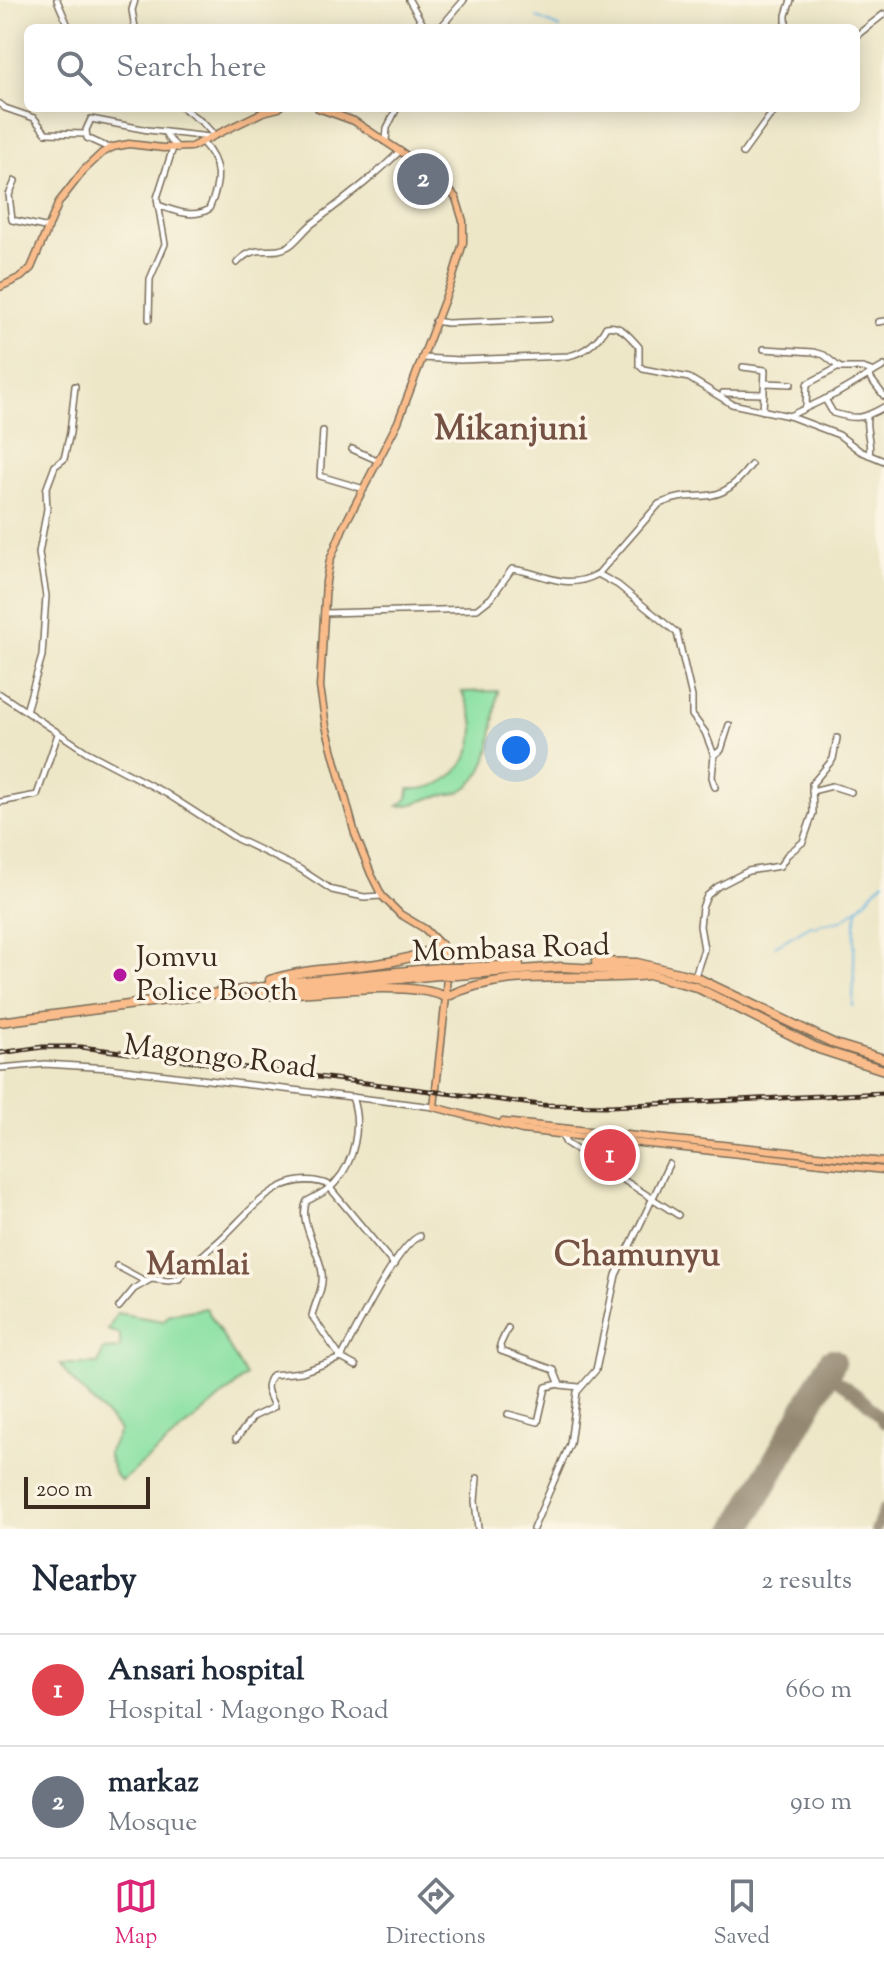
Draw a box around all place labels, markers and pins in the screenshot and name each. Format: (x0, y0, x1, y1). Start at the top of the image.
pin: 2 (397, 149, 449, 209)
place label: Jomvu Police Booth (134, 937, 298, 1014)
marker: Jomvu Police Booth (111, 966, 129, 984)
pin: 1 (584, 1125, 636, 1185)

